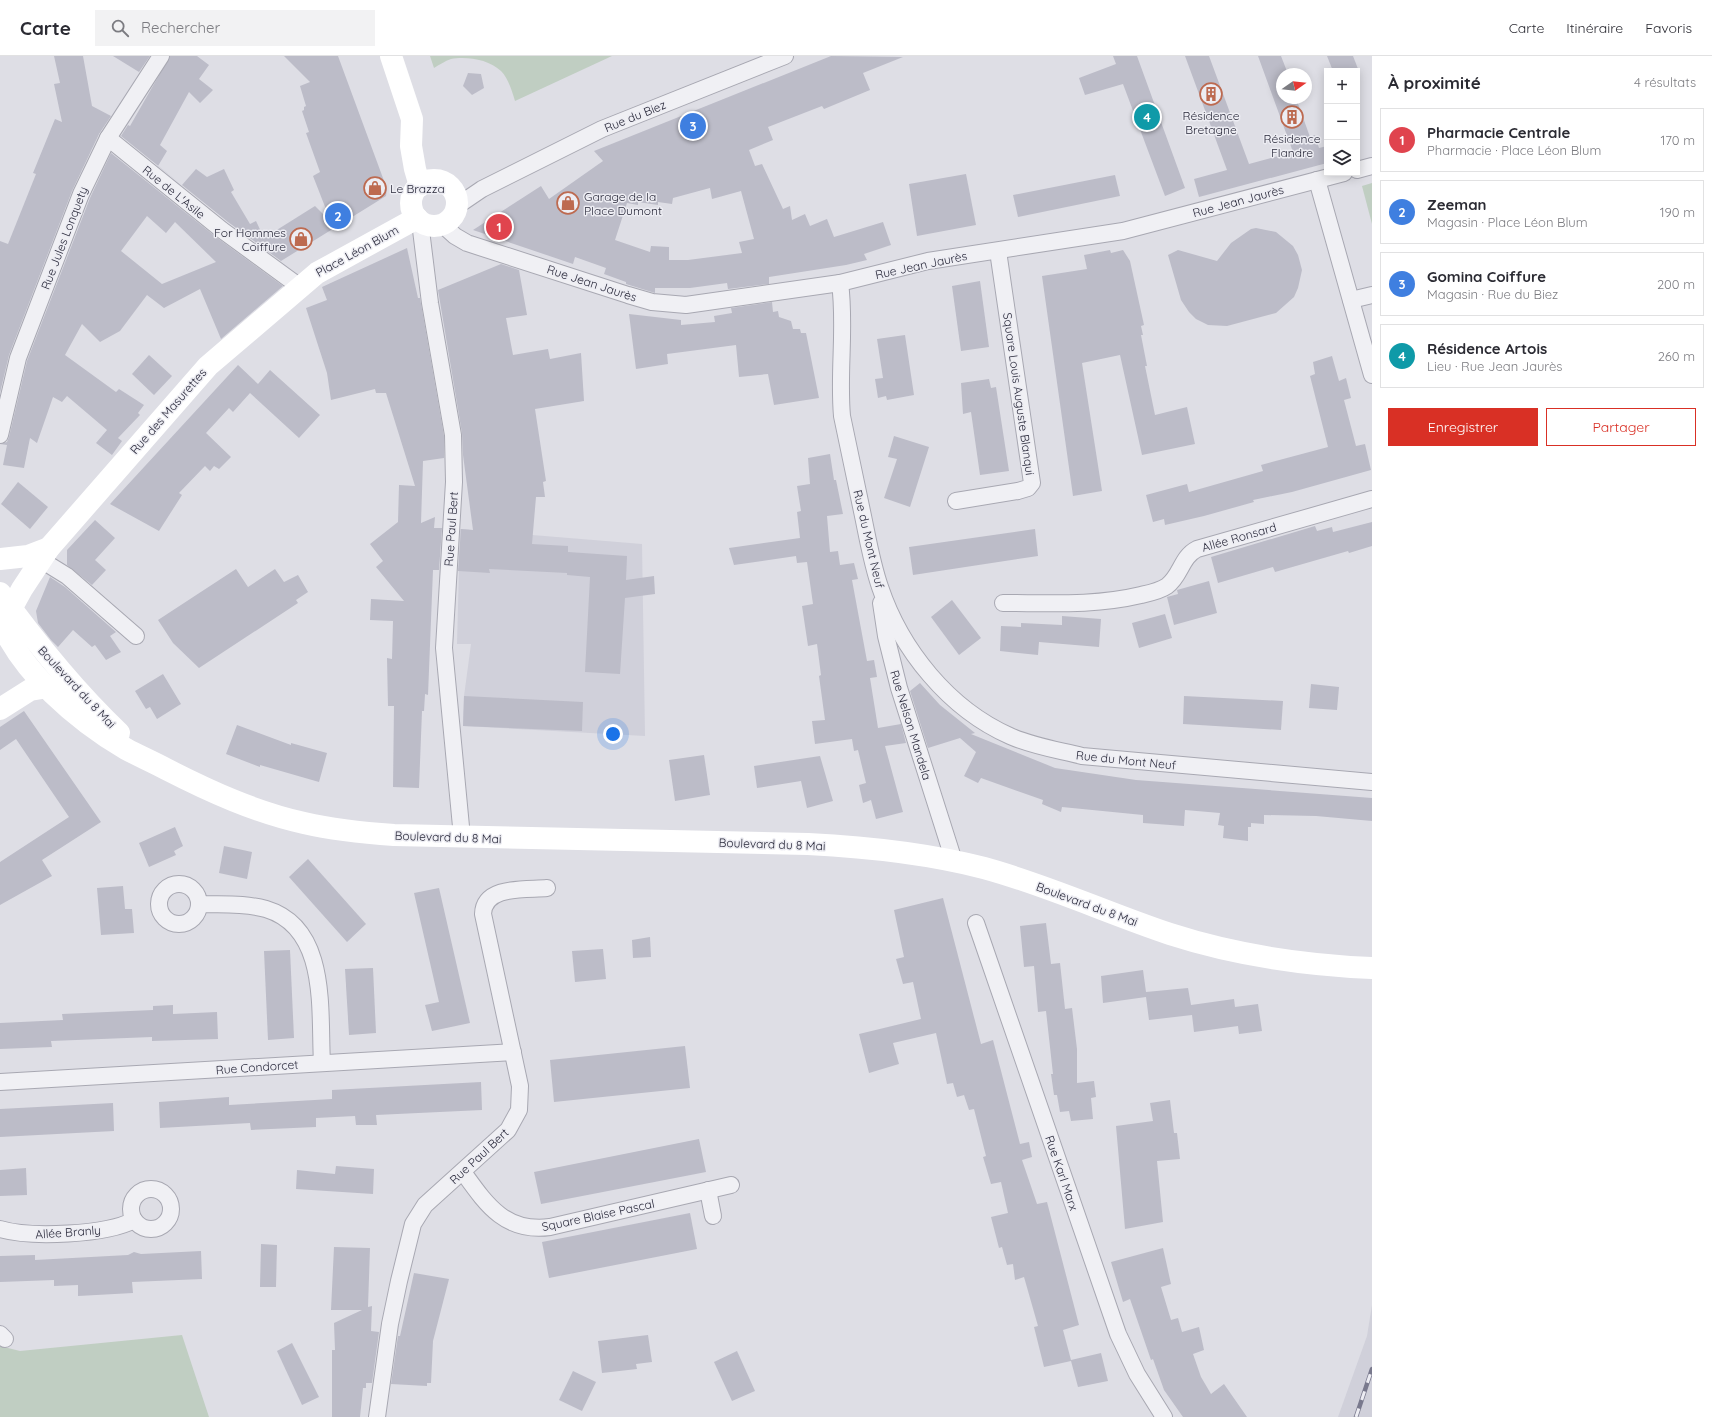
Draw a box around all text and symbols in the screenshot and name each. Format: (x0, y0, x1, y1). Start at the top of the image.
search box (95, 10, 375, 46)
text: Carte (20, 16, 71, 40)
icon: search (109, 17, 131, 39)
text: Rechercher (141, 18, 220, 37)
text: Carte (1509, 19, 1544, 37)
text: Itinéraire (1566, 19, 1623, 37)
text: Favoris (1645, 19, 1692, 37)
north arrow (1276, 68, 1312, 104)
map controls (1324, 68, 1360, 176)
button: + (1324, 68, 1360, 104)
text: À proximité (1388, 72, 1481, 93)
text: 4 résultats (1634, 74, 1696, 90)
building icon: Résidence Bretagne (1198, 81, 1224, 107)
street label: Rue du Biez (602, 97, 668, 135)
pin: 4 (1134, 102, 1160, 132)
building icon: Résidence Flandre (1279, 104, 1305, 130)
button: − (1324, 104, 1360, 140)
place label: Résidence Bretagne (1183, 108, 1240, 137)
pin: 3 (680, 111, 706, 141)
text: Pharmacie Centrale (1427, 123, 1570, 142)
place label: Résidence Flandre (1264, 131, 1321, 160)
text: 1 (1399, 132, 1405, 148)
text: 170 m (1660, 132, 1695, 148)
button: layers (1324, 140, 1360, 176)
text: Pharmacie · Place Léon Blum (1427, 142, 1601, 158)
street label: Rue de L'Asile (140, 162, 209, 222)
shop icon: Le Brazza (362, 175, 388, 201)
place label: Le Brazza (390, 181, 445, 196)
street label: Rue Jean Jaurès (1191, 182, 1285, 220)
street label: Rue Jules Lonquety (37, 184, 91, 292)
place label: Garage de la Place Dumont (584, 189, 662, 218)
shop icon: Garage de la Place Dumont (555, 190, 581, 216)
text: Zeeman (1427, 195, 1487, 214)
pin: 2 (325, 201, 351, 231)
text: 2 (1398, 204, 1406, 220)
text: 190 m (1660, 204, 1695, 220)
pin: 1 (486, 212, 512, 242)
text: Magasin · Place Léon Blum (1427, 214, 1588, 230)
street label: Place Léon Blum (313, 222, 401, 280)
place label: For Hommes Coiffure (214, 225, 286, 254)
shop icon: For Hommes Coiffure (288, 226, 314, 252)
street label: Rue Jean Jaurès (874, 248, 969, 282)
street label: Rue Jean Jaurès (545, 261, 639, 305)
text: Gomina Coiffure (1427, 267, 1546, 286)
text: 3 (1399, 276, 1405, 292)
text: 200 m (1657, 276, 1695, 292)
text: Magasin · Rue du Biez (1427, 286, 1558, 302)
street label: Square Louis Auguste Blanqui (1000, 312, 1038, 476)
text: Résidence Artois (1427, 339, 1547, 358)
text: 4 (1398, 348, 1406, 364)
text: 260 m (1658, 348, 1695, 364)
text: Lieu · Rue Jean Jaurès (1427, 358, 1562, 374)
street label: Rue des Masurettes (127, 365, 210, 457)
button: Enregistrer (1388, 408, 1538, 446)
button: Partager (1546, 408, 1696, 446)
street label: Rue du Mont Neuf (850, 488, 888, 590)
street label: Rue Paul Bert (441, 491, 461, 567)
street label: Allée Ronsard (1200, 519, 1278, 555)
street label: Boulevard du 8 Mai (35, 643, 119, 731)
street label: Rue Nelson Mandela (887, 668, 935, 782)
your location (603, 724, 623, 744)
street label: Rue du Mont Neuf (1075, 747, 1177, 773)
street label: Boulevard du 8 Mai (394, 828, 502, 846)
street label: Boulevard du 8 Mai (718, 835, 826, 853)
street label: Boulevard du 8 Mai (1034, 879, 1140, 929)
street label: Rue Condorcet (215, 1057, 299, 1077)
street label: Rue Paul Bert (446, 1125, 512, 1187)
street label: Rue Karl Marx (1042, 1133, 1082, 1213)
street label: Square Blaise Pascal (540, 1196, 656, 1234)
street label: Allée Branly (35, 1222, 101, 1242)

